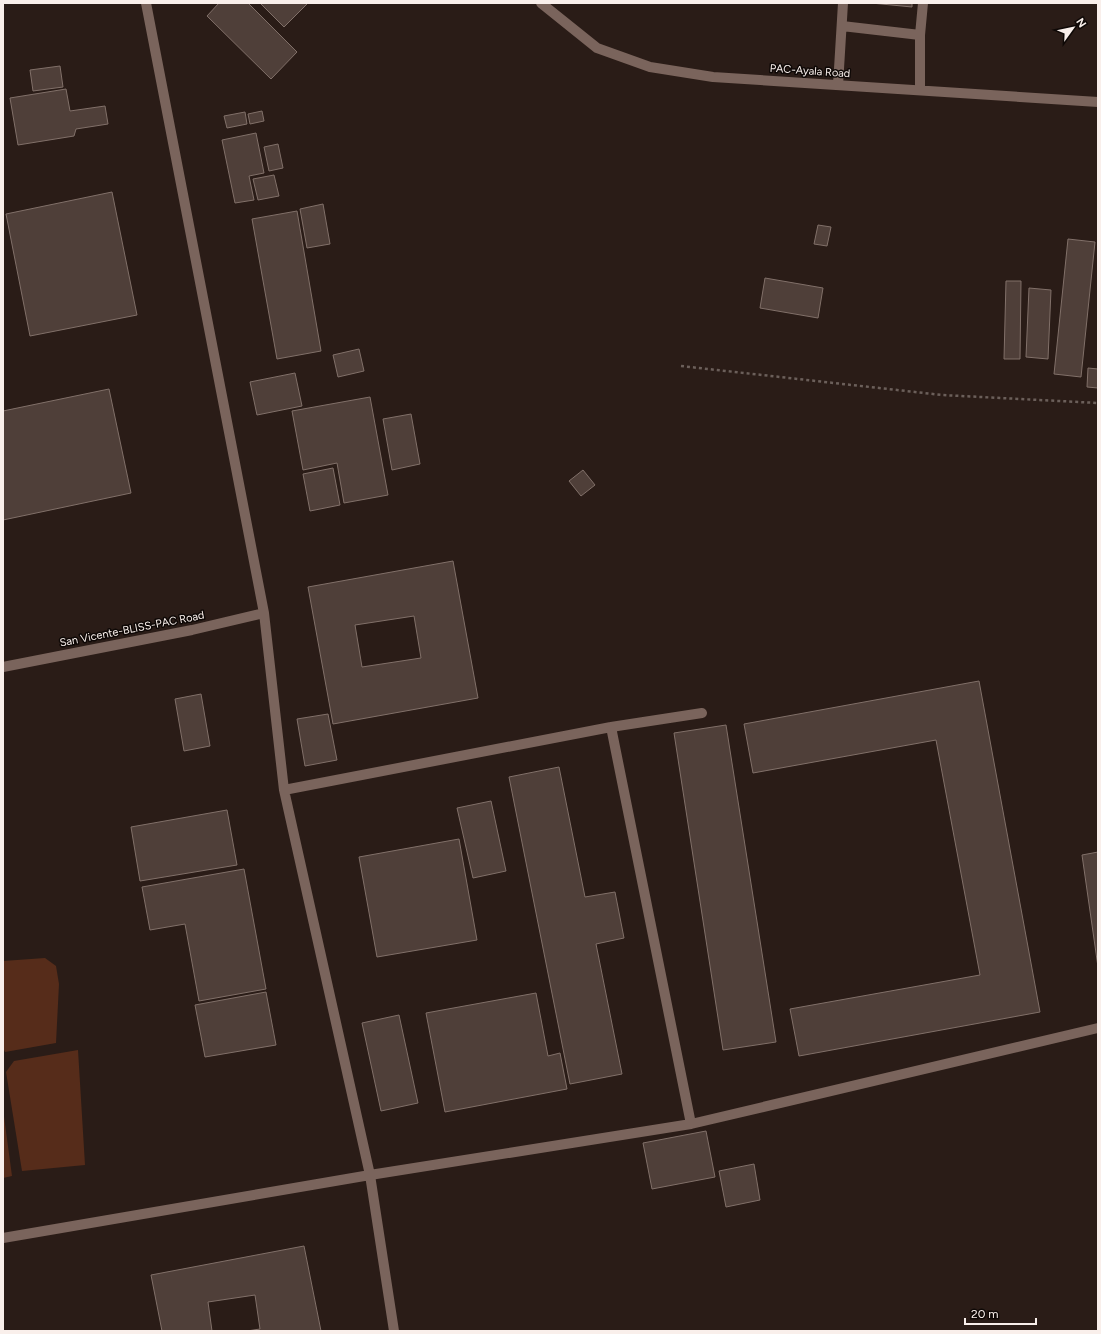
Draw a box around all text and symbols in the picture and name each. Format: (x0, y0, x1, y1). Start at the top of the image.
north arrow (1053, 8, 1093, 48)
text: N (1073, 16, 1089, 30)
street label: PAC-Ayala Road (769, 62, 851, 80)
street label: San Vicente-BLISS-PAC Road (58, 609, 206, 649)
scale bar (965, 1300, 1036, 1326)
text: 20 m (971, 1307, 999, 1321)

